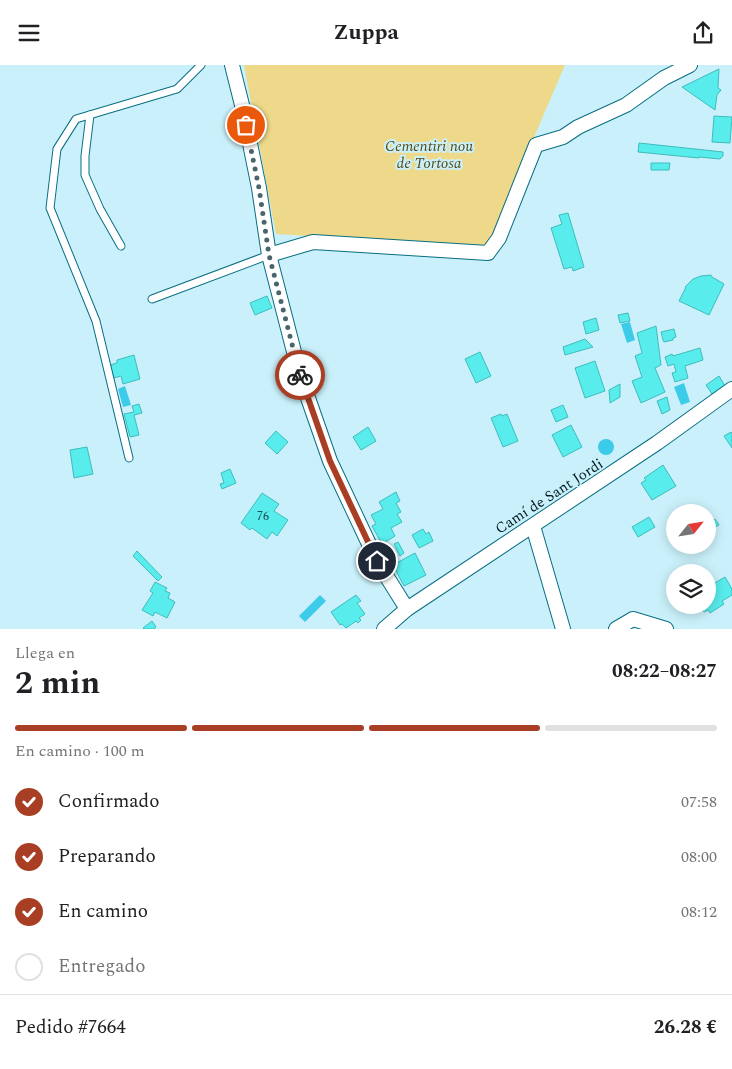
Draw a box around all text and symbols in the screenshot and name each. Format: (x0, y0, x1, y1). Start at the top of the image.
text: Zuppa (333, 16, 399, 49)
icon: menu (15, 19, 43, 47)
icon: share (689, 19, 717, 47)
pin (225, 104, 267, 146)
icon: bag (232, 111, 260, 139)
park label: Cementiri nou de Tortosa (385, 135, 473, 175)
courier (275, 350, 325, 400)
icon: bike (286, 361, 314, 389)
street label: Camí de Sant Jordi (491, 453, 608, 540)
north arrow (666, 504, 716, 554)
map controls (666, 504, 716, 614)
house number: 76 (257, 507, 269, 526)
pin (356, 540, 398, 582)
icon: home (363, 547, 391, 575)
button: layers (666, 564, 716, 614)
text: Llega en (15, 641, 75, 665)
text: 08:22–08:27 (612, 657, 717, 686)
text: 2 min (15, 659, 100, 708)
text: En camino · 100 m (15, 739, 145, 763)
text: Confirmado (58, 787, 159, 816)
icon: check (15, 788, 43, 816)
text: 07:58 (681, 790, 717, 814)
text: Preparando (58, 842, 156, 871)
icon: check (15, 843, 43, 871)
text: 08:00 (681, 845, 717, 869)
text: En camino (58, 897, 148, 926)
icon: check (15, 898, 43, 926)
text: 08:12 (681, 900, 717, 924)
text: Entregado (58, 952, 145, 981)
text: Pedido #7664 (15, 1013, 126, 1042)
text: 26.28 € (654, 1013, 717, 1042)

